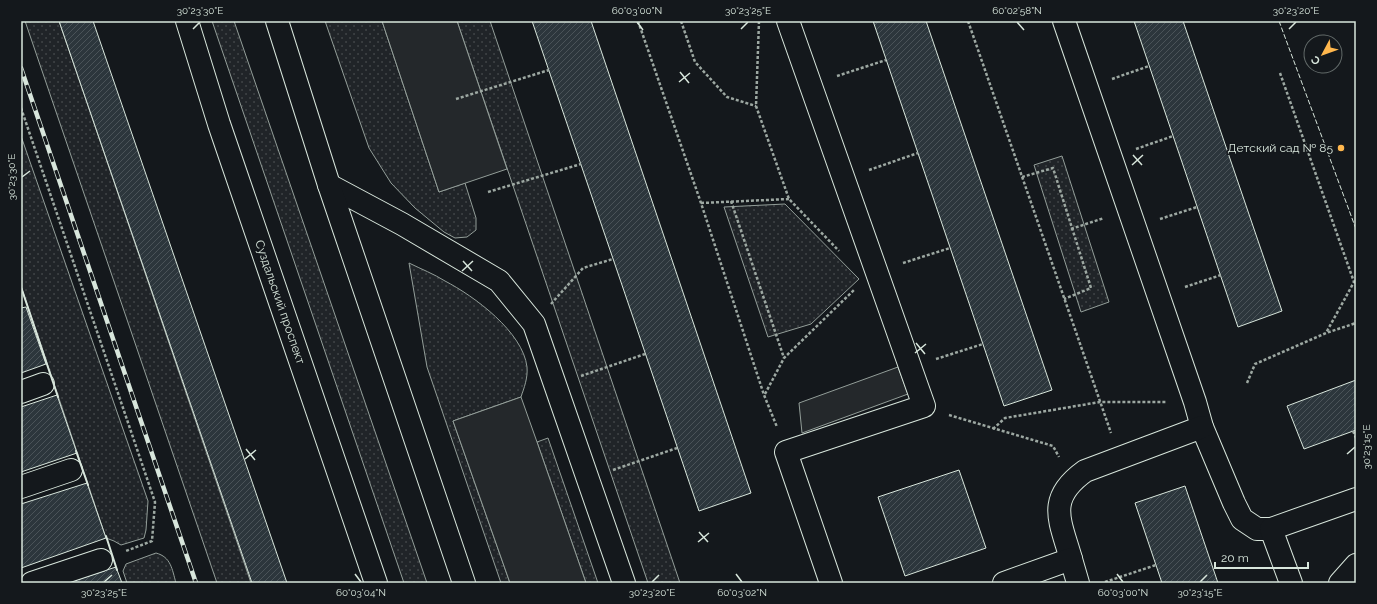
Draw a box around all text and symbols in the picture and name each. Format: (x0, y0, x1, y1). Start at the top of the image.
text: 30°23'30"E (177, 5, 223, 16)
text: 60°03'00"N (612, 5, 662, 16)
text: 30°23'25"E (725, 5, 771, 16)
text: 60°02'58"N (992, 5, 1042, 16)
text: 30°23'20"E (1273, 5, 1319, 16)
north arrow (1303, 34, 1343, 74)
text: С (1308, 53, 1323, 67)
place label: Детский сад № 85 (1228, 141, 1333, 155)
marker: Детский сад № 85 (1336, 143, 1346, 153)
text: 30°23'30"E (6, 154, 17, 200)
street label: Суздальский проспект (252, 238, 308, 366)
text: 30°23'15"E (1361, 424, 1372, 470)
scale bar (1215, 544, 1308, 570)
text: 20 m (1221, 551, 1249, 565)
text: 30°23'25"E (81, 587, 127, 598)
text: 60°03'04"N (336, 587, 386, 598)
text: 30°23'20"E (629, 587, 675, 598)
text: 60°03'02"N (717, 587, 767, 598)
text: 60°03'00"N (1098, 587, 1148, 598)
text: 30°23'15"E (1177, 587, 1223, 598)

